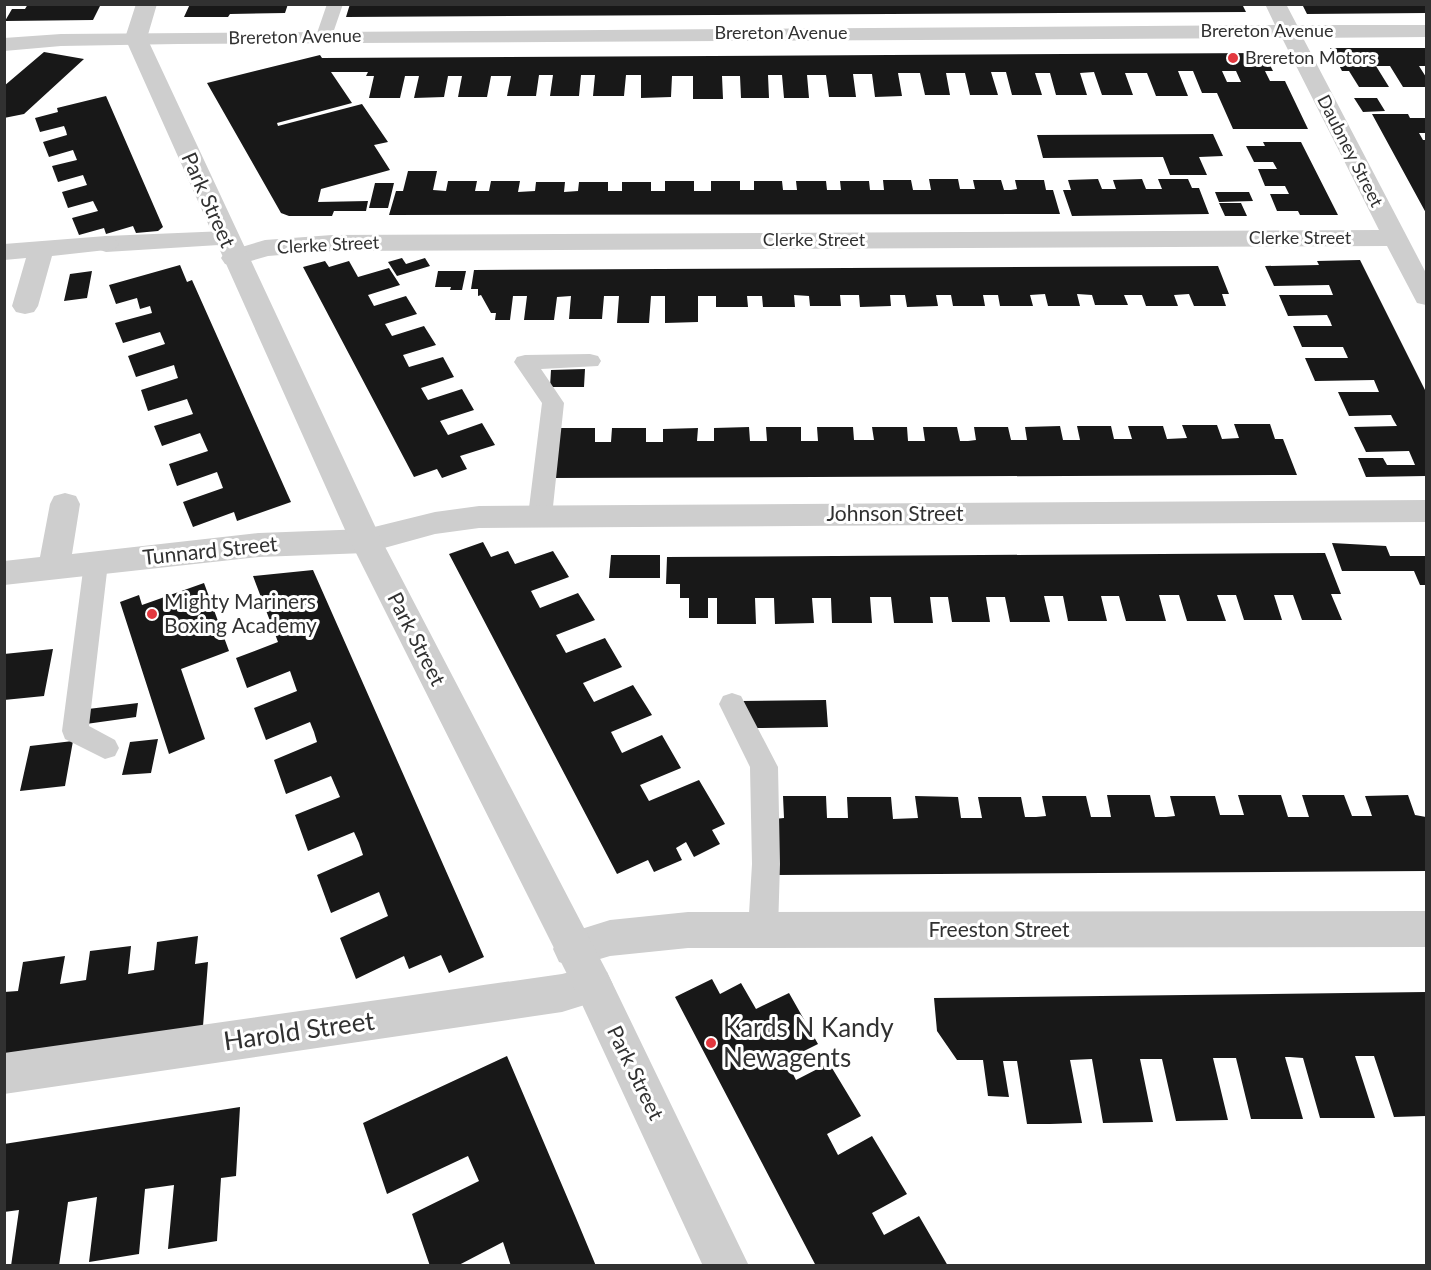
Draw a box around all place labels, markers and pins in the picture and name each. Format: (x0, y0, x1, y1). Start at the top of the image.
place label: Brereton Motors (1245, 46, 1377, 68)
marker: Brereton Motors (1226, 51, 1240, 65)
place label: Mighty Mariners Boxing Academy (164, 588, 317, 637)
marker: Mighty Mariners Boxing Academy (145, 607, 159, 621)
place label: Kards N Kandy Newagents (723, 1011, 894, 1073)
marker: Kards N Kandy Newagents (704, 1036, 718, 1050)

